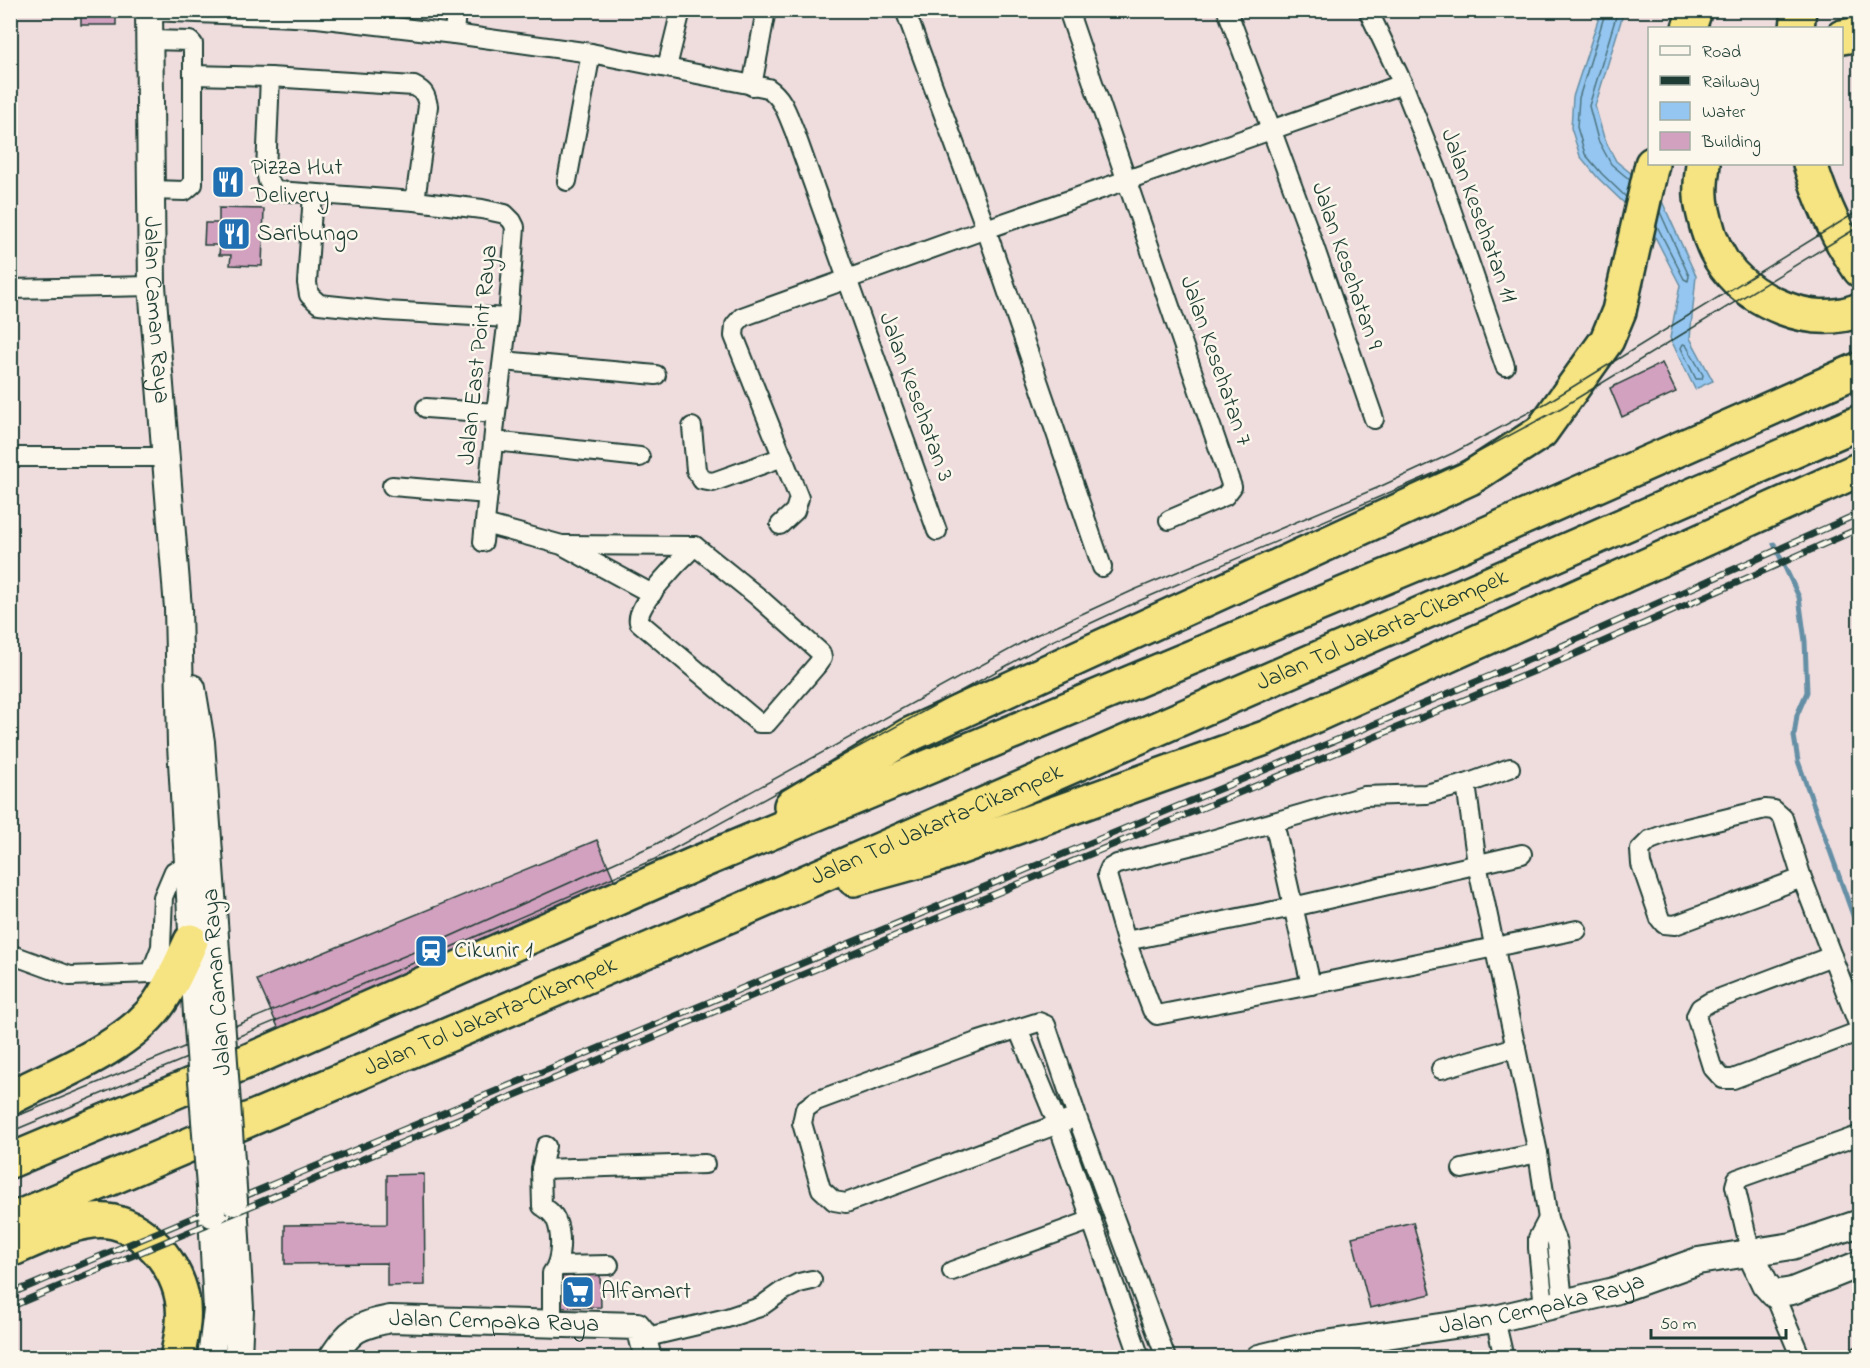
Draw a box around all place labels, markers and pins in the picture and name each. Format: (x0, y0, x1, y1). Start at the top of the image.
place label: Pizza Hut Delivery (250, 151, 343, 215)
restaurant icon: Pizza Hut Delivery (210, 164, 246, 200)
restaurant icon: Saribungo (216, 216, 252, 252)
place label: Saribungo (257, 217, 359, 252)
station icon: Cikunir 1 (413, 933, 449, 969)
place label: Cikunir 1 (454, 934, 533, 969)
supermarket icon: Alfamart (560, 1274, 596, 1310)
place label: Alfamart (601, 1275, 691, 1310)

